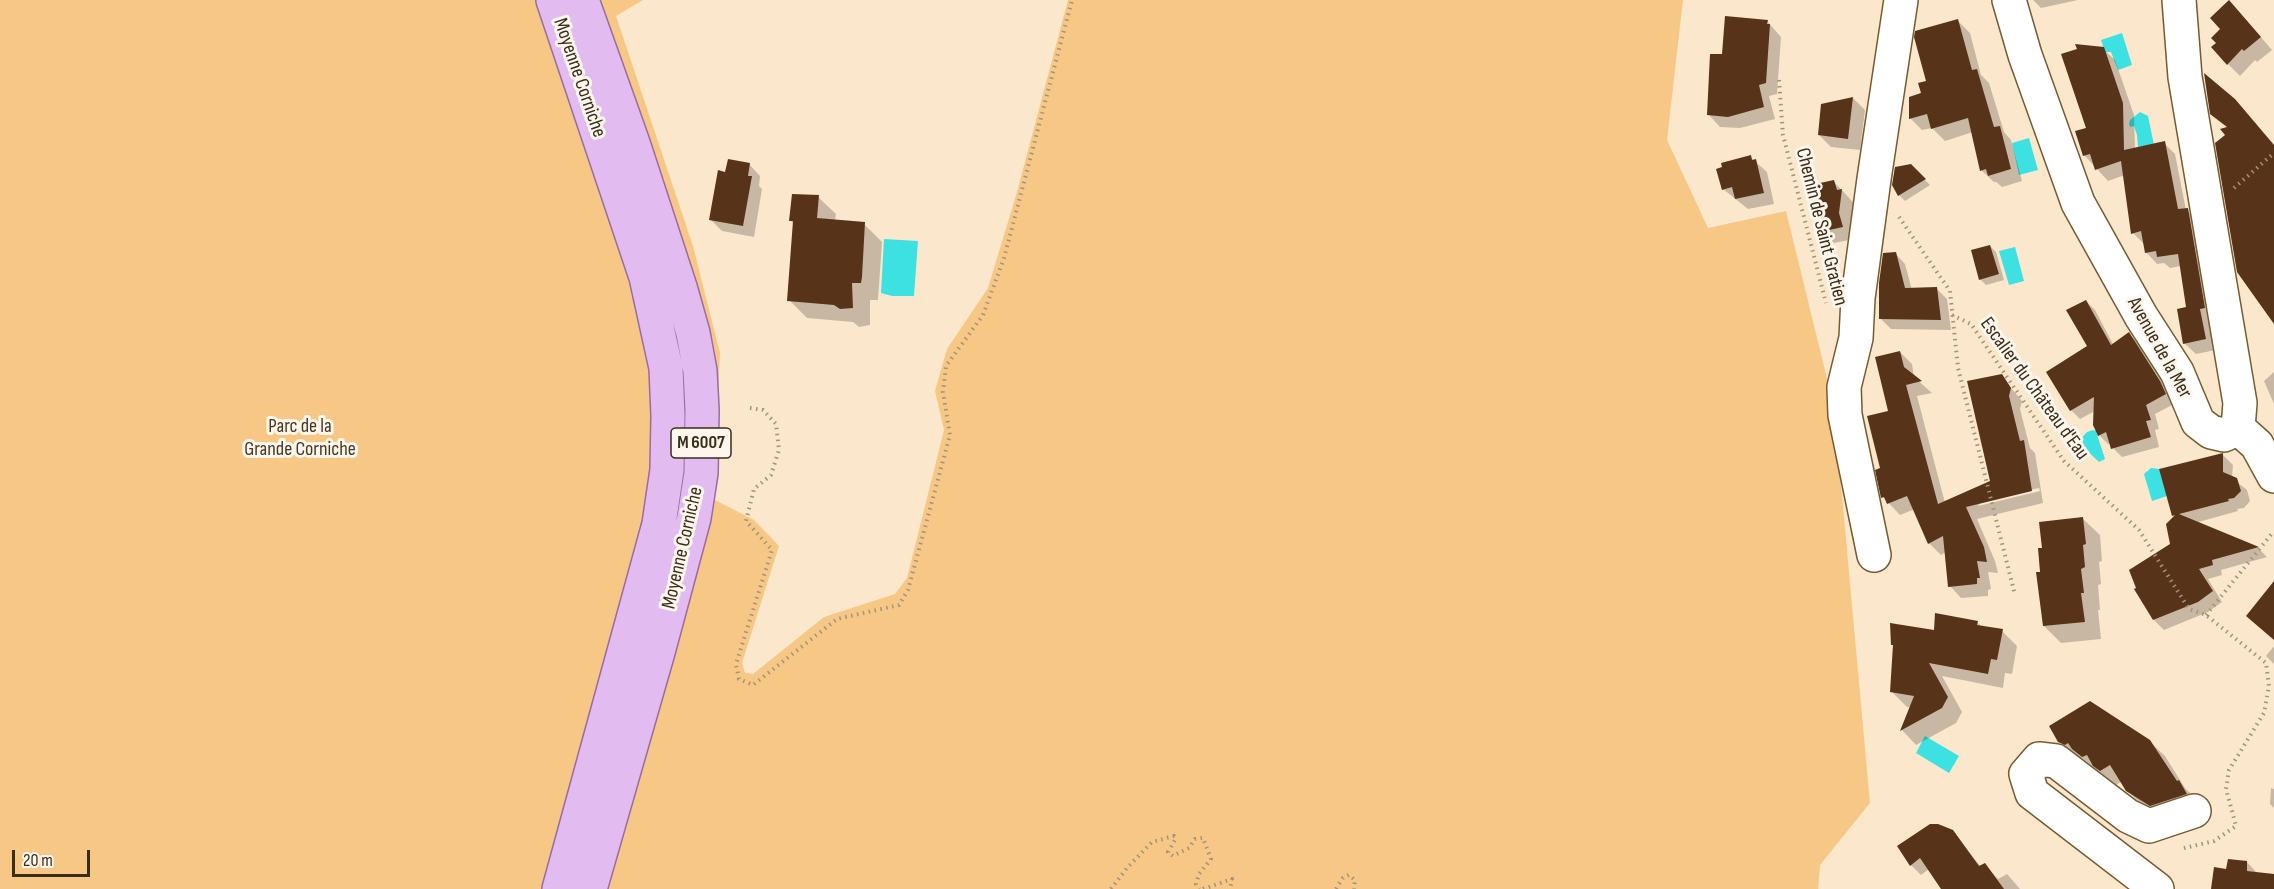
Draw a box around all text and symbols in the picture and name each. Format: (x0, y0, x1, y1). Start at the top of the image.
street label: Moyenne Corniche (547, 15, 611, 141)
street label: Chemin de Saint Gratien (1790, 146, 1852, 308)
street label: Avenue de la Mer (2121, 293, 2197, 403)
street label: Escalier du Château d'Eau (1974, 313, 2094, 465)
park label: Parc de la Grande Corniche (244, 415, 356, 462)
road number: M 6007 (671, 428, 731, 458)
street label: Moyenne Corniche (657, 485, 709, 611)
scale bar (15, 838, 93, 876)
text: 20 m (23, 850, 53, 871)

